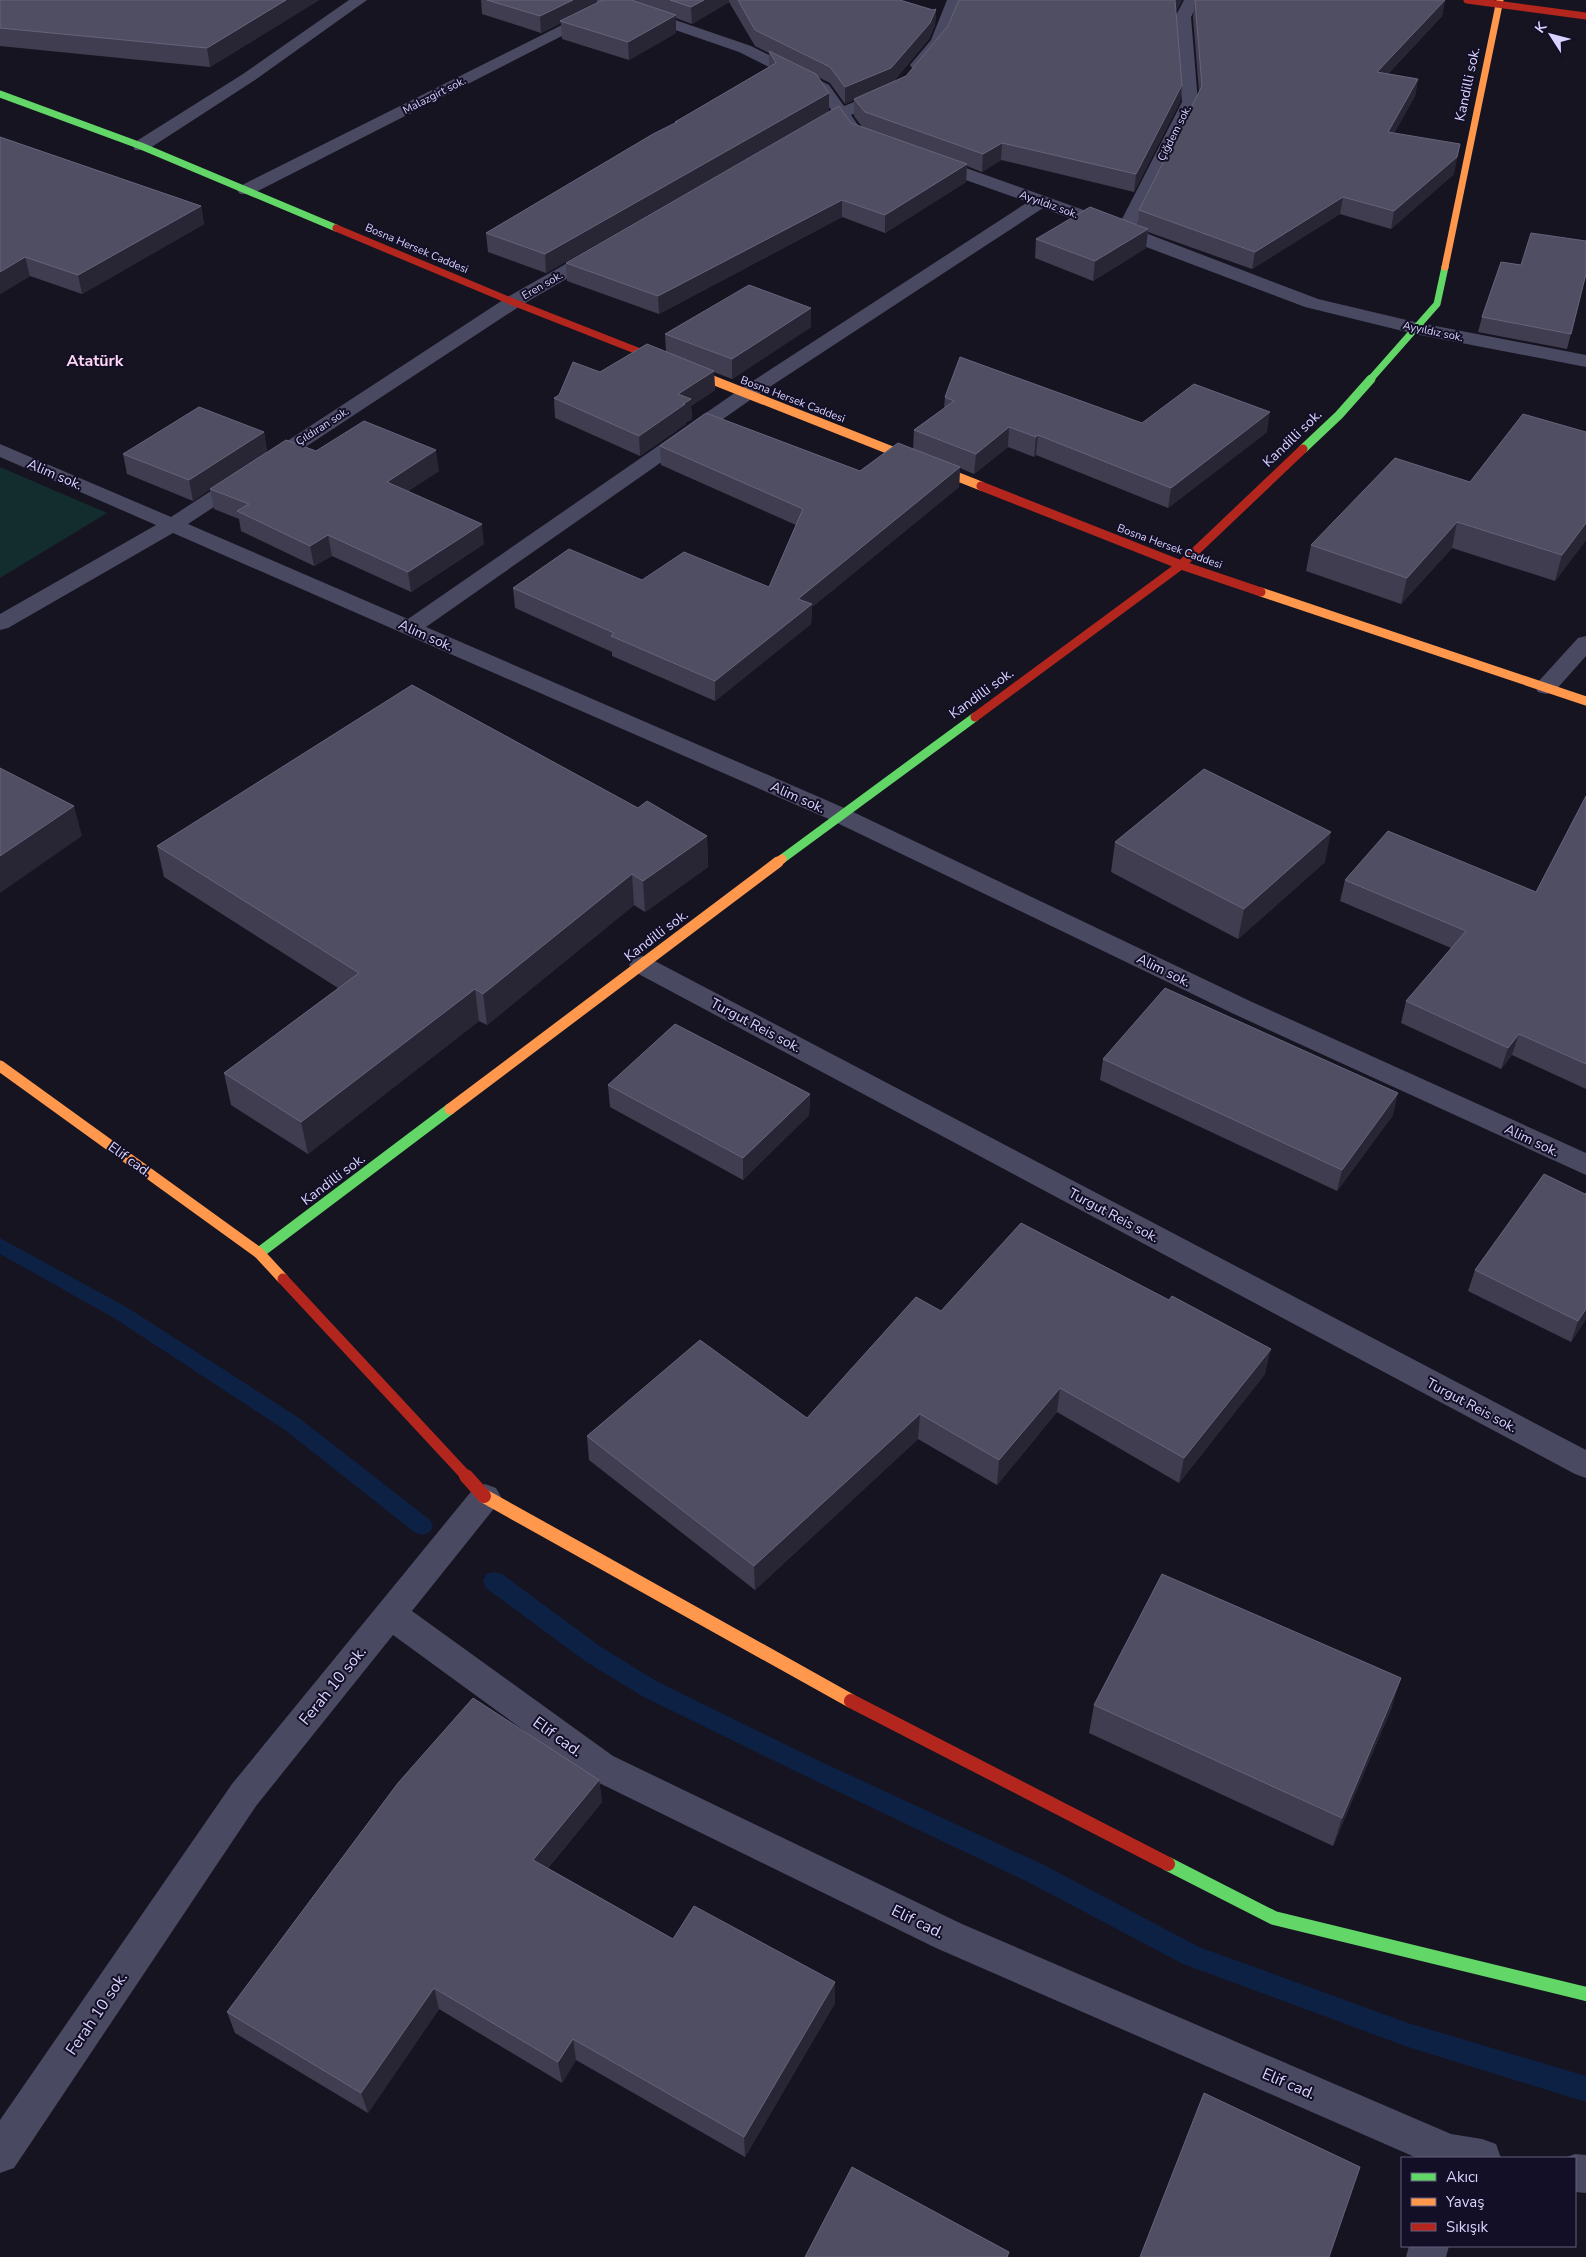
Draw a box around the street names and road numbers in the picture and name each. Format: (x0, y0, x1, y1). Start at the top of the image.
street label: Kandilli sok. (1450, 45, 1485, 123)
street label: Malazgirt sok. (400, 73, 468, 118)
street label: Çiğdem sok. (1154, 103, 1195, 164)
street label: Ayyıldız sok. (1017, 187, 1080, 222)
street label: Bosna Hersek Caddesi (363, 220, 471, 277)
street label: Eren sok. (519, 268, 565, 303)
street label: Ayyıldız sok. (1401, 318, 1464, 345)
street label: Bosna Hersek Caddesi (738, 373, 847, 426)
street label: Çıldıran sok. (293, 404, 352, 449)
street label: Kandilli sok. (1259, 405, 1326, 471)
street label: Alim sok. (24, 454, 85, 495)
street label: Bosna Hersek Caddesi (1115, 520, 1225, 572)
street label: Alim sok. (395, 615, 456, 656)
street label: Kandilli sok. (945, 664, 1017, 723)
street label: Alim sok. (767, 777, 828, 818)
street label: Kandilli sok. (620, 905, 692, 966)
street label: Alim sok. (1134, 949, 1194, 992)
street label: Turgut Reis sok. (707, 994, 804, 1057)
street label: Alim sok. (1501, 1120, 1562, 1161)
street label: Elif cad. (104, 1137, 155, 1181)
street label: Kandilli sok. (297, 1149, 369, 1210)
street label: Turgut Reis sok. (1065, 1184, 1162, 1247)
street label: Turgut Reis sok. (1423, 1374, 1520, 1437)
street label: Ferah 10 sok. (294, 1641, 372, 1730)
street label: Elif cad. (528, 1711, 587, 1762)
street label: Elif cad. (888, 1900, 948, 1944)
street label: Ferah 10 sok. (61, 1968, 133, 2060)
street label: Elif cad. (1259, 2063, 1319, 2105)

